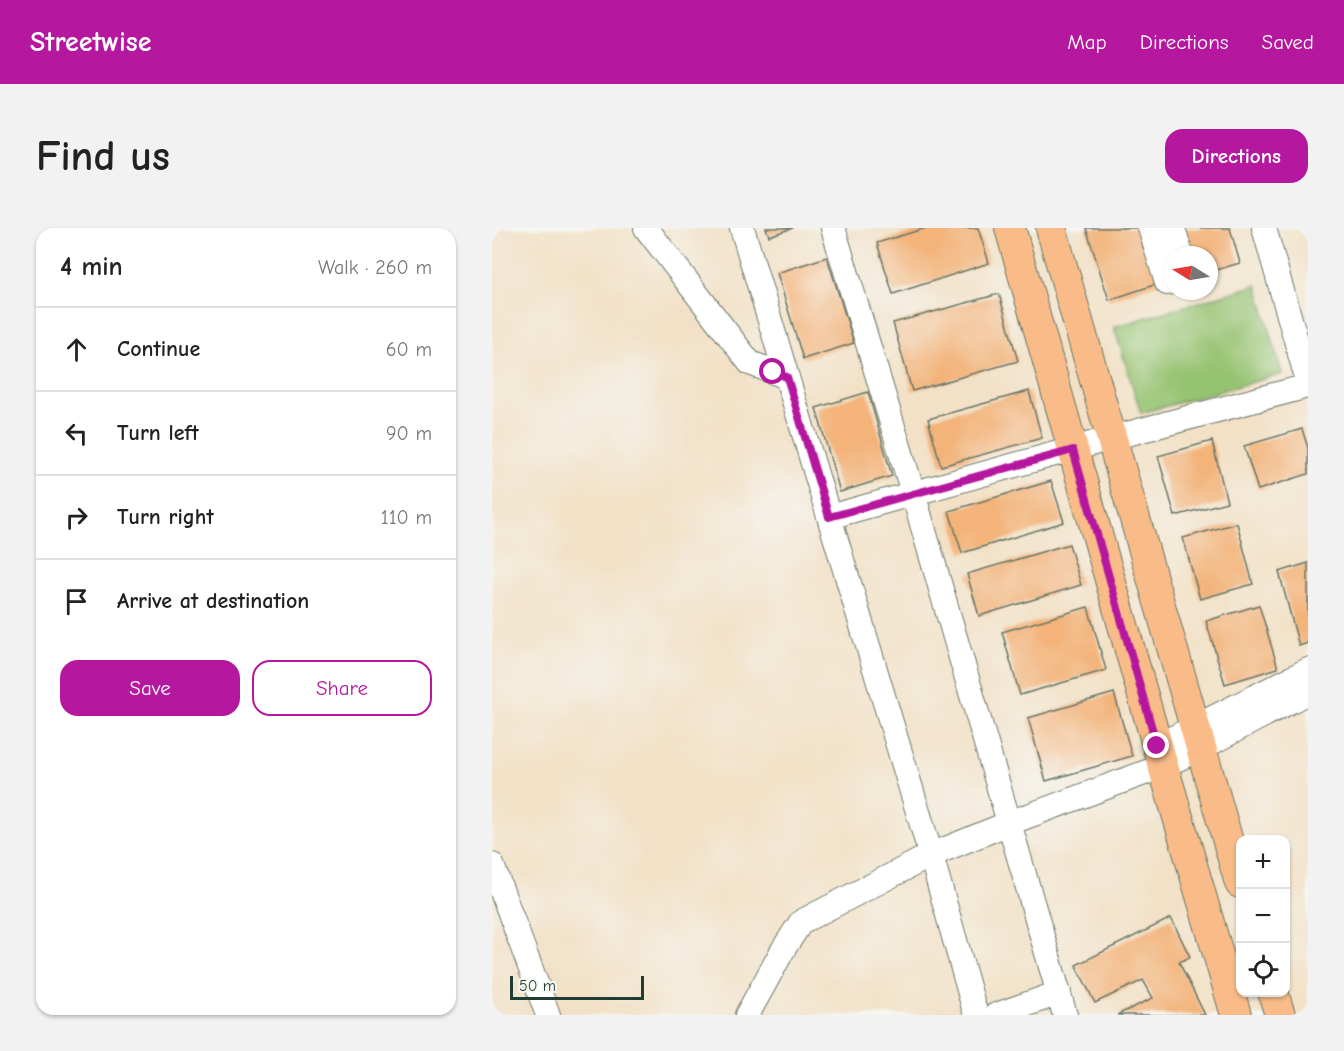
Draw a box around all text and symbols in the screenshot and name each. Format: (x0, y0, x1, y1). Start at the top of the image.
text: Streetwise (30, 26, 151, 58)
text: Map (1067, 30, 1107, 54)
text: Directions (1140, 30, 1229, 54)
text: Saved (1262, 30, 1314, 54)
button: Directions (1165, 129, 1308, 183)
text: Find us (36, 132, 170, 181)
north arrow (1164, 246, 1218, 300)
text: 4 min (60, 252, 123, 282)
text: Walk · 260 m (318, 256, 432, 279)
icon: ahead (60, 333, 93, 366)
text: Continue (117, 336, 200, 362)
text: 60 m (386, 338, 432, 361)
route start (759, 358, 785, 384)
icon: left (60, 417, 93, 450)
text: Turn left (117, 420, 199, 446)
text: 90 m (386, 422, 432, 445)
icon: right (60, 501, 93, 534)
text: Turn right (117, 504, 214, 530)
text: 110 m (381, 506, 432, 529)
icon: arrive (60, 585, 93, 618)
text: Arrive at destination (117, 588, 309, 614)
button: Save (60, 660, 240, 716)
button: Share (252, 660, 432, 716)
route end (1143, 732, 1169, 758)
map controls (1236, 835, 1290, 997)
button: + (1236, 835, 1290, 889)
button: − (1236, 889, 1290, 943)
button: locate (1236, 943, 1290, 997)
scale bar (510, 973, 644, 1000)
text: 50 m (519, 977, 556, 995)

